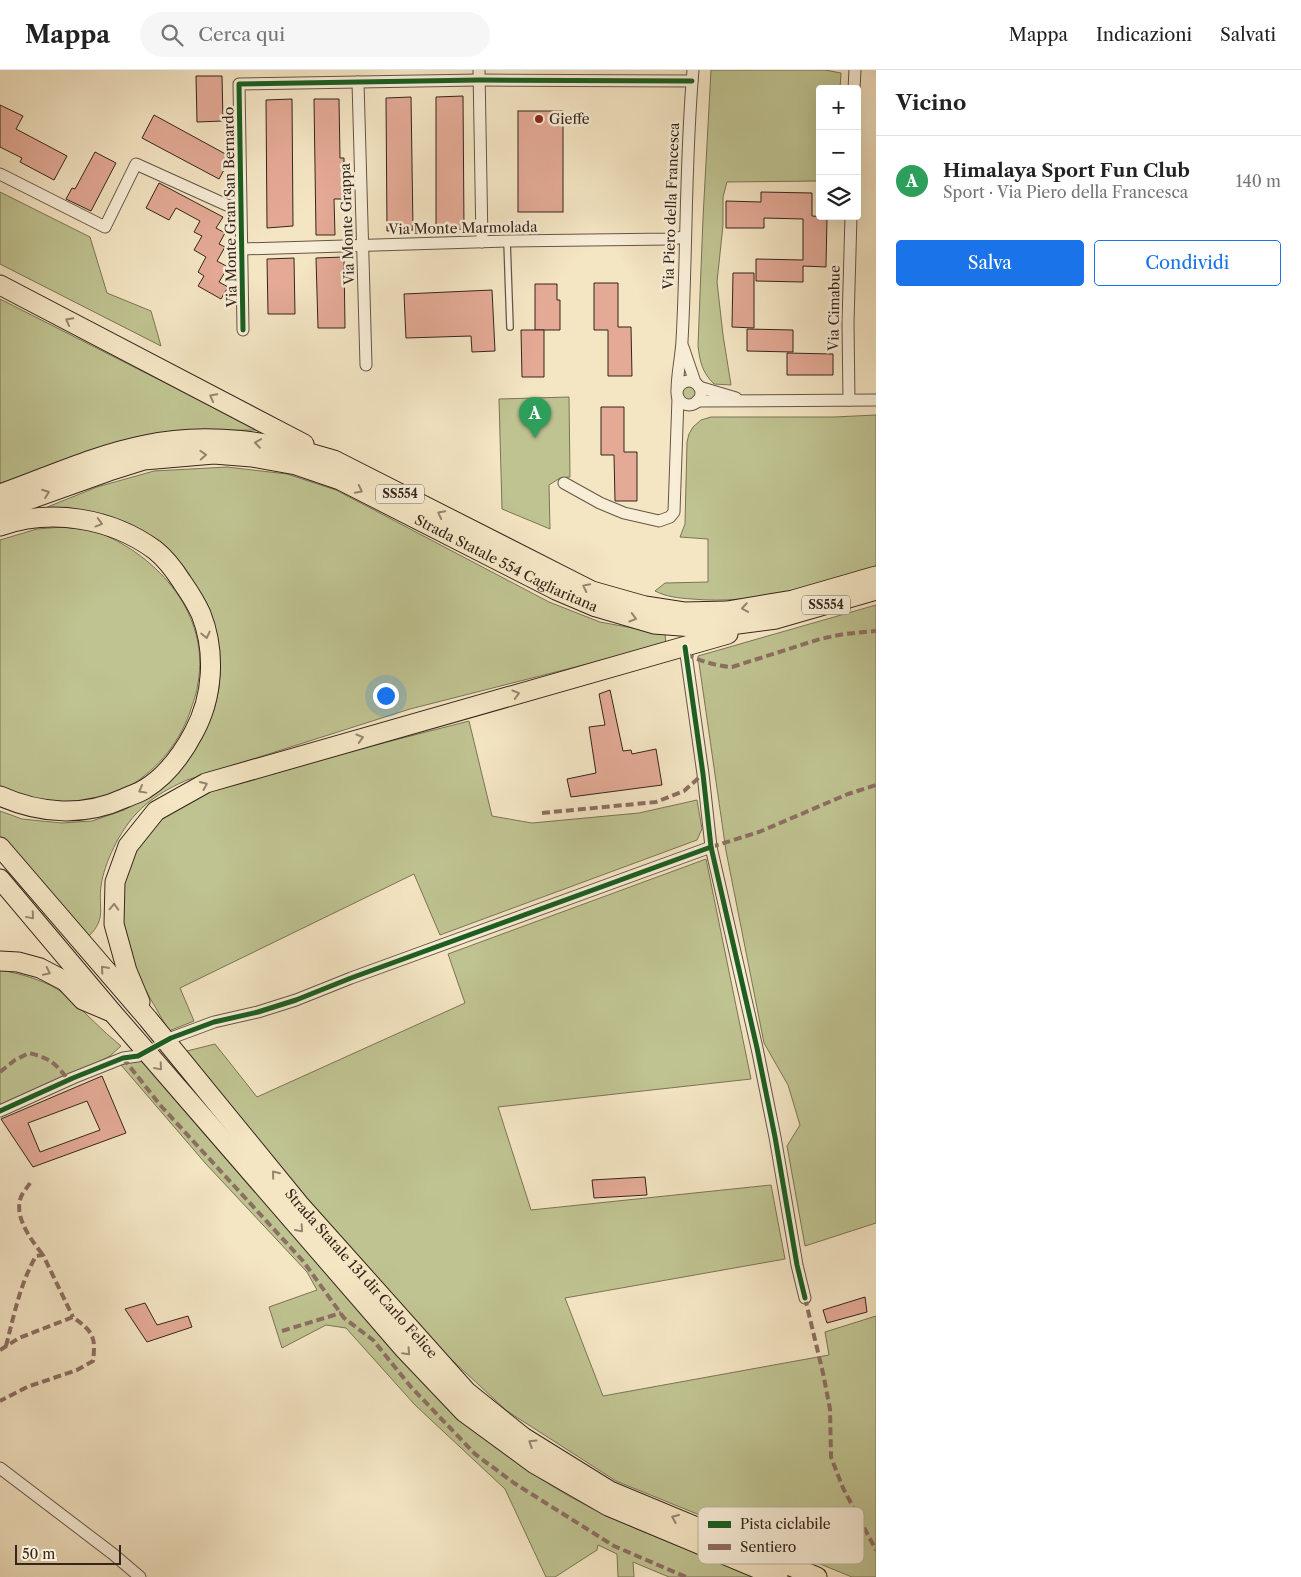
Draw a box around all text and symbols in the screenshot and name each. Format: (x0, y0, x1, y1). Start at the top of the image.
search box (140, 12, 490, 57)
text: Mappa (25, 20, 110, 49)
icon: search (158, 21, 186, 49)
text: Cerca qui (198, 23, 285, 46)
text: Mappa (1009, 24, 1068, 46)
text: Indicazioni (1096, 24, 1192, 46)
text: Salvati (1220, 24, 1276, 46)
map controls (816, 85, 861, 220)
button: + (816, 85, 861, 130)
text: Vicino (896, 90, 966, 115)
street label: Via Monte Gran San Bernardo (219, 107, 241, 308)
place label: Gieffe (549, 110, 590, 128)
marker: Gieffe (533, 113, 545, 125)
street label: Via Piero della Francesca (659, 121, 683, 291)
button: − (816, 130, 861, 175)
text: Himalaya Sport Fun Club (943, 159, 1190, 182)
street label: Via Monte Grappa (336, 162, 358, 286)
text: A (906, 171, 918, 191)
text: 140 m (1236, 171, 1281, 191)
button: layers (816, 175, 861, 220)
text: Sport · Via Piero della Francesca (943, 182, 1188, 202)
street label: Via Monte Marmolada (387, 218, 538, 238)
button: Salva (896, 240, 1084, 286)
button: Condividi (1094, 240, 1281, 286)
street label: Via Cimabue (824, 265, 844, 352)
one-way arrow (66, 317, 75, 327)
one-way arrow (209, 393, 218, 403)
pin: A (519, 397, 551, 438)
one-way arrow (254, 438, 262, 449)
one-way arrow (199, 449, 207, 460)
one-way arrow (354, 484, 363, 494)
road number: SS554 (376, 484, 424, 504)
one-way arrow (41, 489, 50, 499)
one-way arrow (437, 510, 446, 520)
street label: Strada Statale 554 Cagliaritana (412, 511, 601, 616)
one-way arrow (95, 518, 103, 528)
one-way arrow (582, 583, 591, 593)
road number: SS554 (802, 596, 850, 614)
one-way arrow (740, 603, 749, 613)
one-way arrow (628, 613, 636, 623)
one-way arrow (200, 630, 211, 639)
your location (373, 683, 399, 709)
one-way arrow (512, 690, 520, 700)
one-way arrow (355, 734, 363, 744)
one-way arrow (199, 781, 208, 792)
one-way arrow (138, 784, 147, 794)
one-way arrow (109, 902, 120, 910)
one-way arrow (26, 911, 35, 920)
one-way arrow (101, 965, 110, 974)
one-way arrow (42, 966, 51, 976)
one-way arrow (154, 1061, 163, 1070)
one-way arrow (271, 1171, 280, 1180)
street label: Strada Statale 131 dir Carlo Felice (281, 1185, 442, 1362)
one-way arrow (295, 1223, 303, 1232)
one-way arrow (401, 1346, 410, 1355)
one-way arrow (528, 1439, 537, 1449)
legend (698, 1507, 864, 1564)
one-way arrow (671, 1514, 680, 1525)
text: Pista ciclabile (740, 1515, 831, 1533)
text: Sentiero (740, 1538, 796, 1556)
scale bar (15, 1542, 121, 1565)
text: 50 m (22, 1545, 55, 1563)

